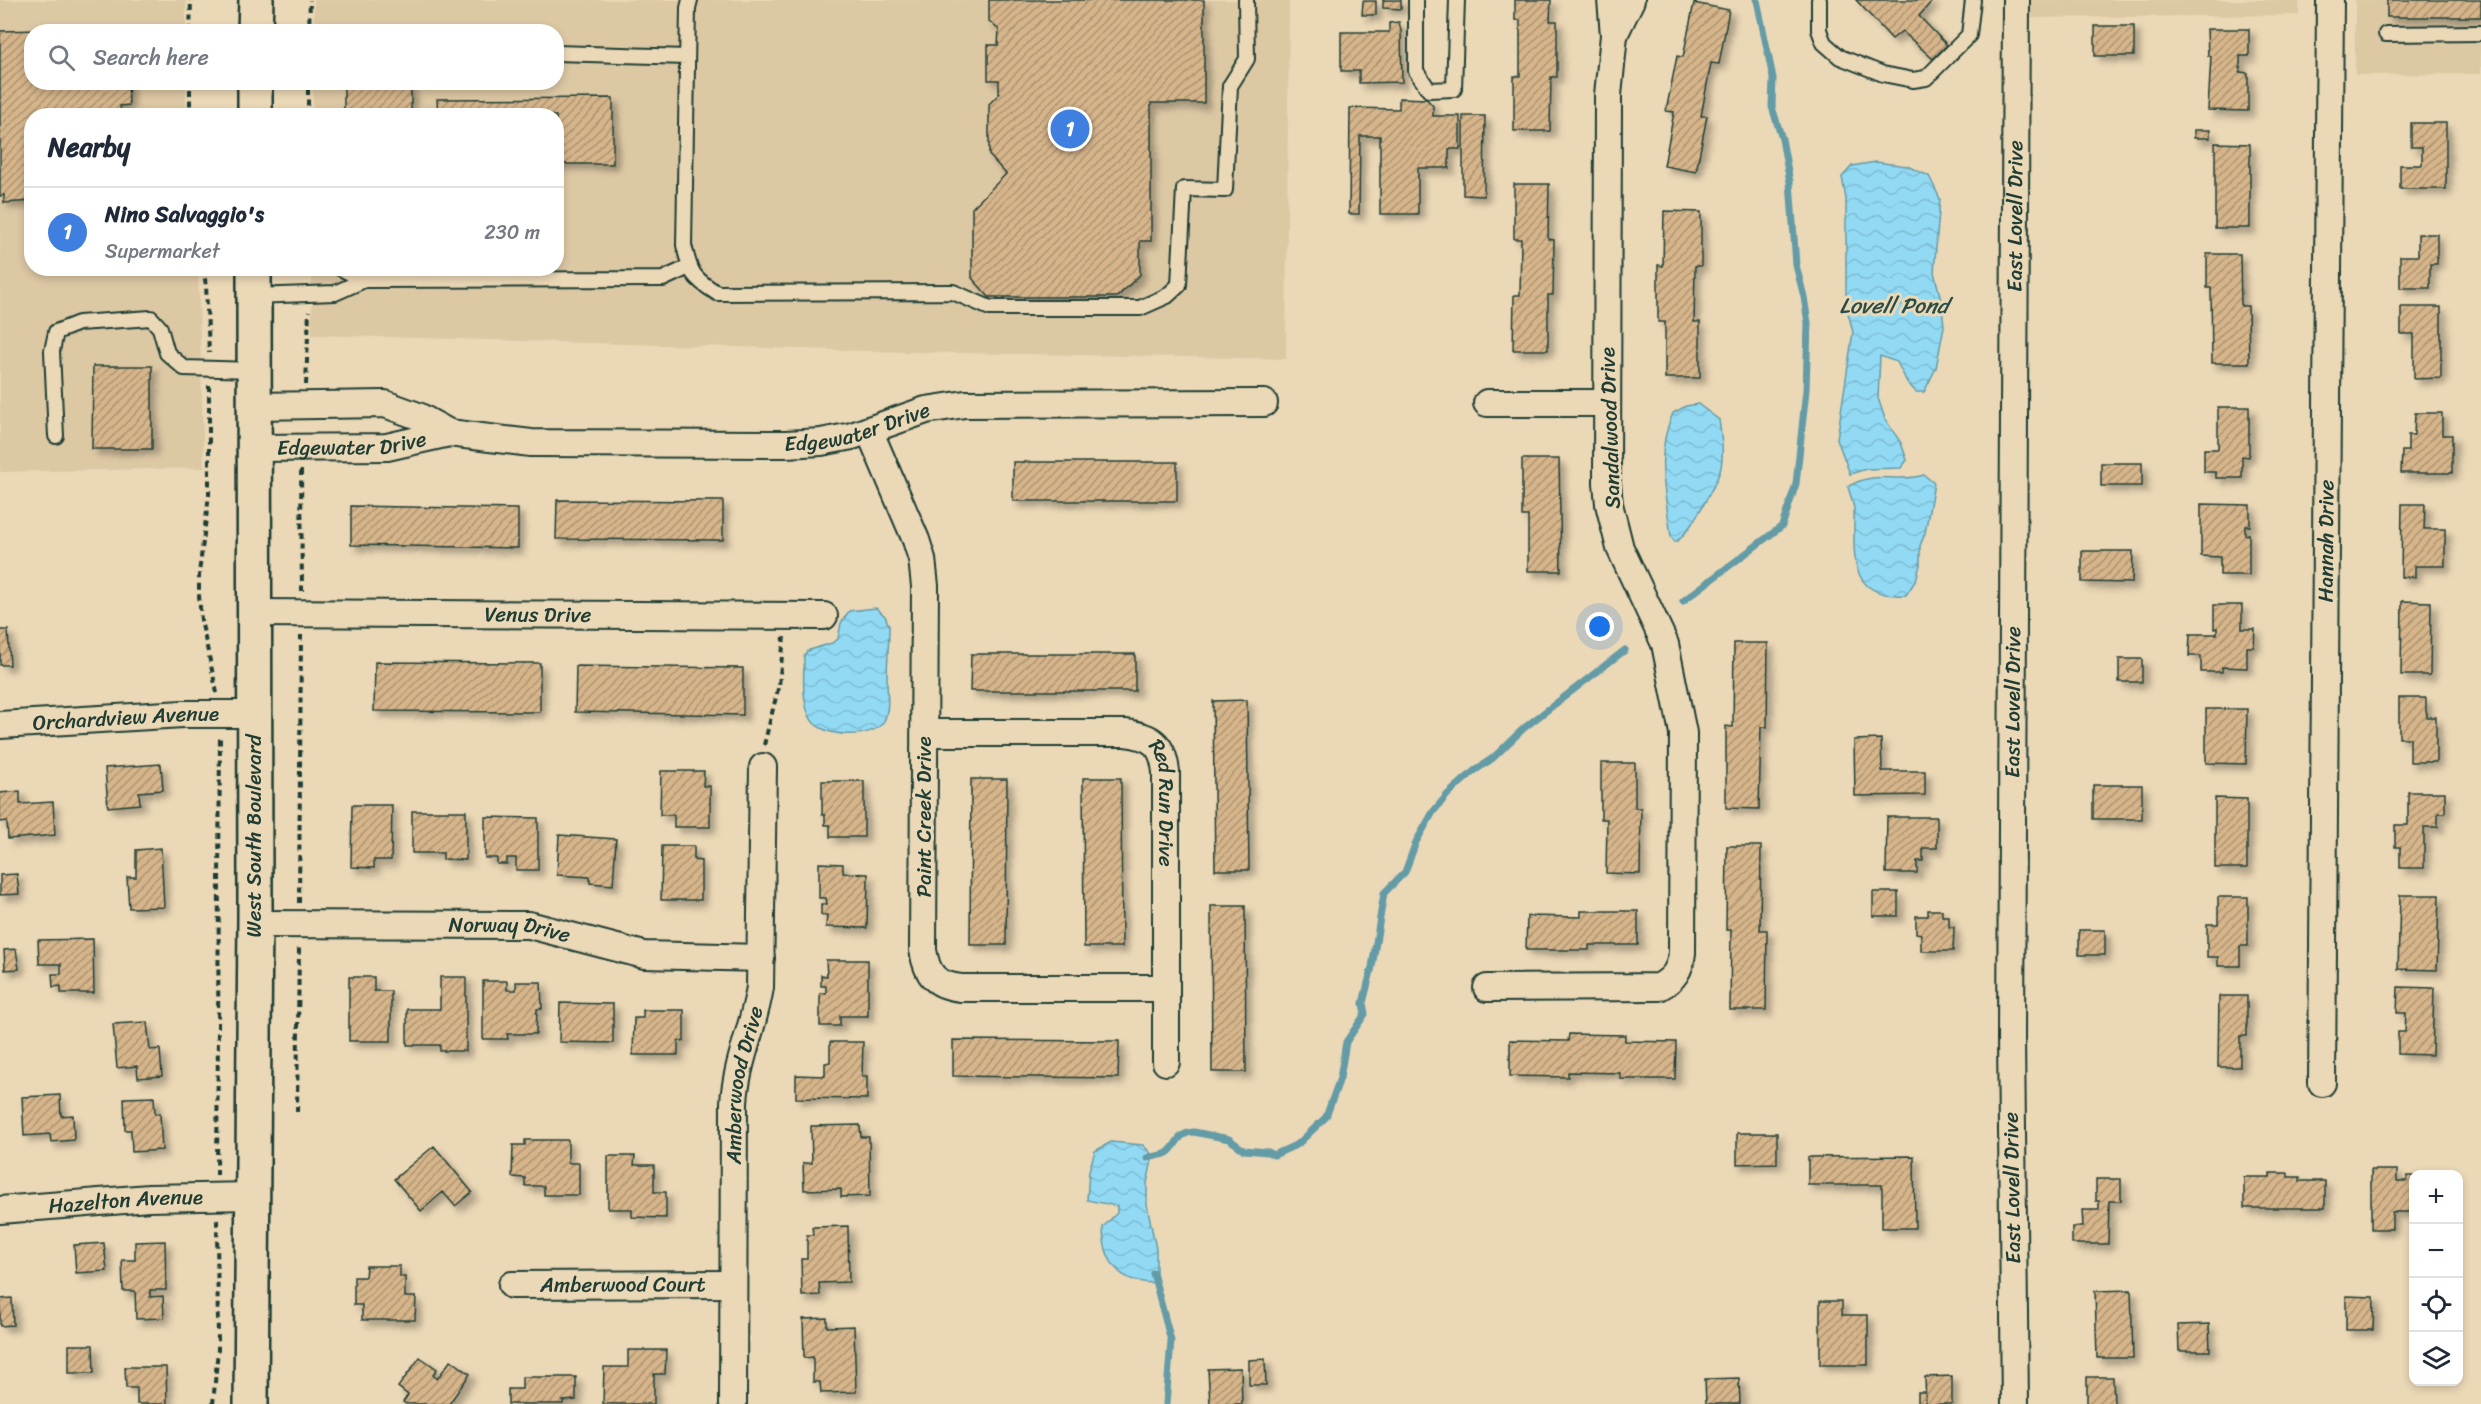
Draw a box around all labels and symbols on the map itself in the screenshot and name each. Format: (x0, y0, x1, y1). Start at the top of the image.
pin: 1 (1050, 106, 1090, 152)
street label: East Lovell Drive (1996, 140, 2034, 292)
water label: Lovell Pond (1840, 286, 1954, 325)
street label: Sandalwood Drive (1588, 347, 1632, 509)
street label: Edgewater Drive (783, 391, 936, 463)
street label: Edgewater Drive (277, 420, 430, 467)
street label: Hannah Drive (2307, 479, 2345, 602)
street label: Venus Drive (484, 595, 592, 634)
your location (1585, 612, 1614, 641)
street label: East Lovell Drive (1993, 626, 2032, 778)
street label: Orchardview Avenue (31, 695, 219, 742)
street label: Red Run Drive (1139, 730, 1185, 867)
street label: West South Boulevard (235, 733, 273, 937)
street label: Paint Creek Drive (905, 736, 943, 898)
street label: Norway Drive (449, 905, 575, 954)
street label: Amberwood Drive (715, 1002, 775, 1165)
street label: East Lovell Drive (1992, 1112, 2032, 1264)
street label: Hazelton Avenue (47, 1178, 203, 1225)
street label: Amberwood Court (539, 1265, 706, 1304)

